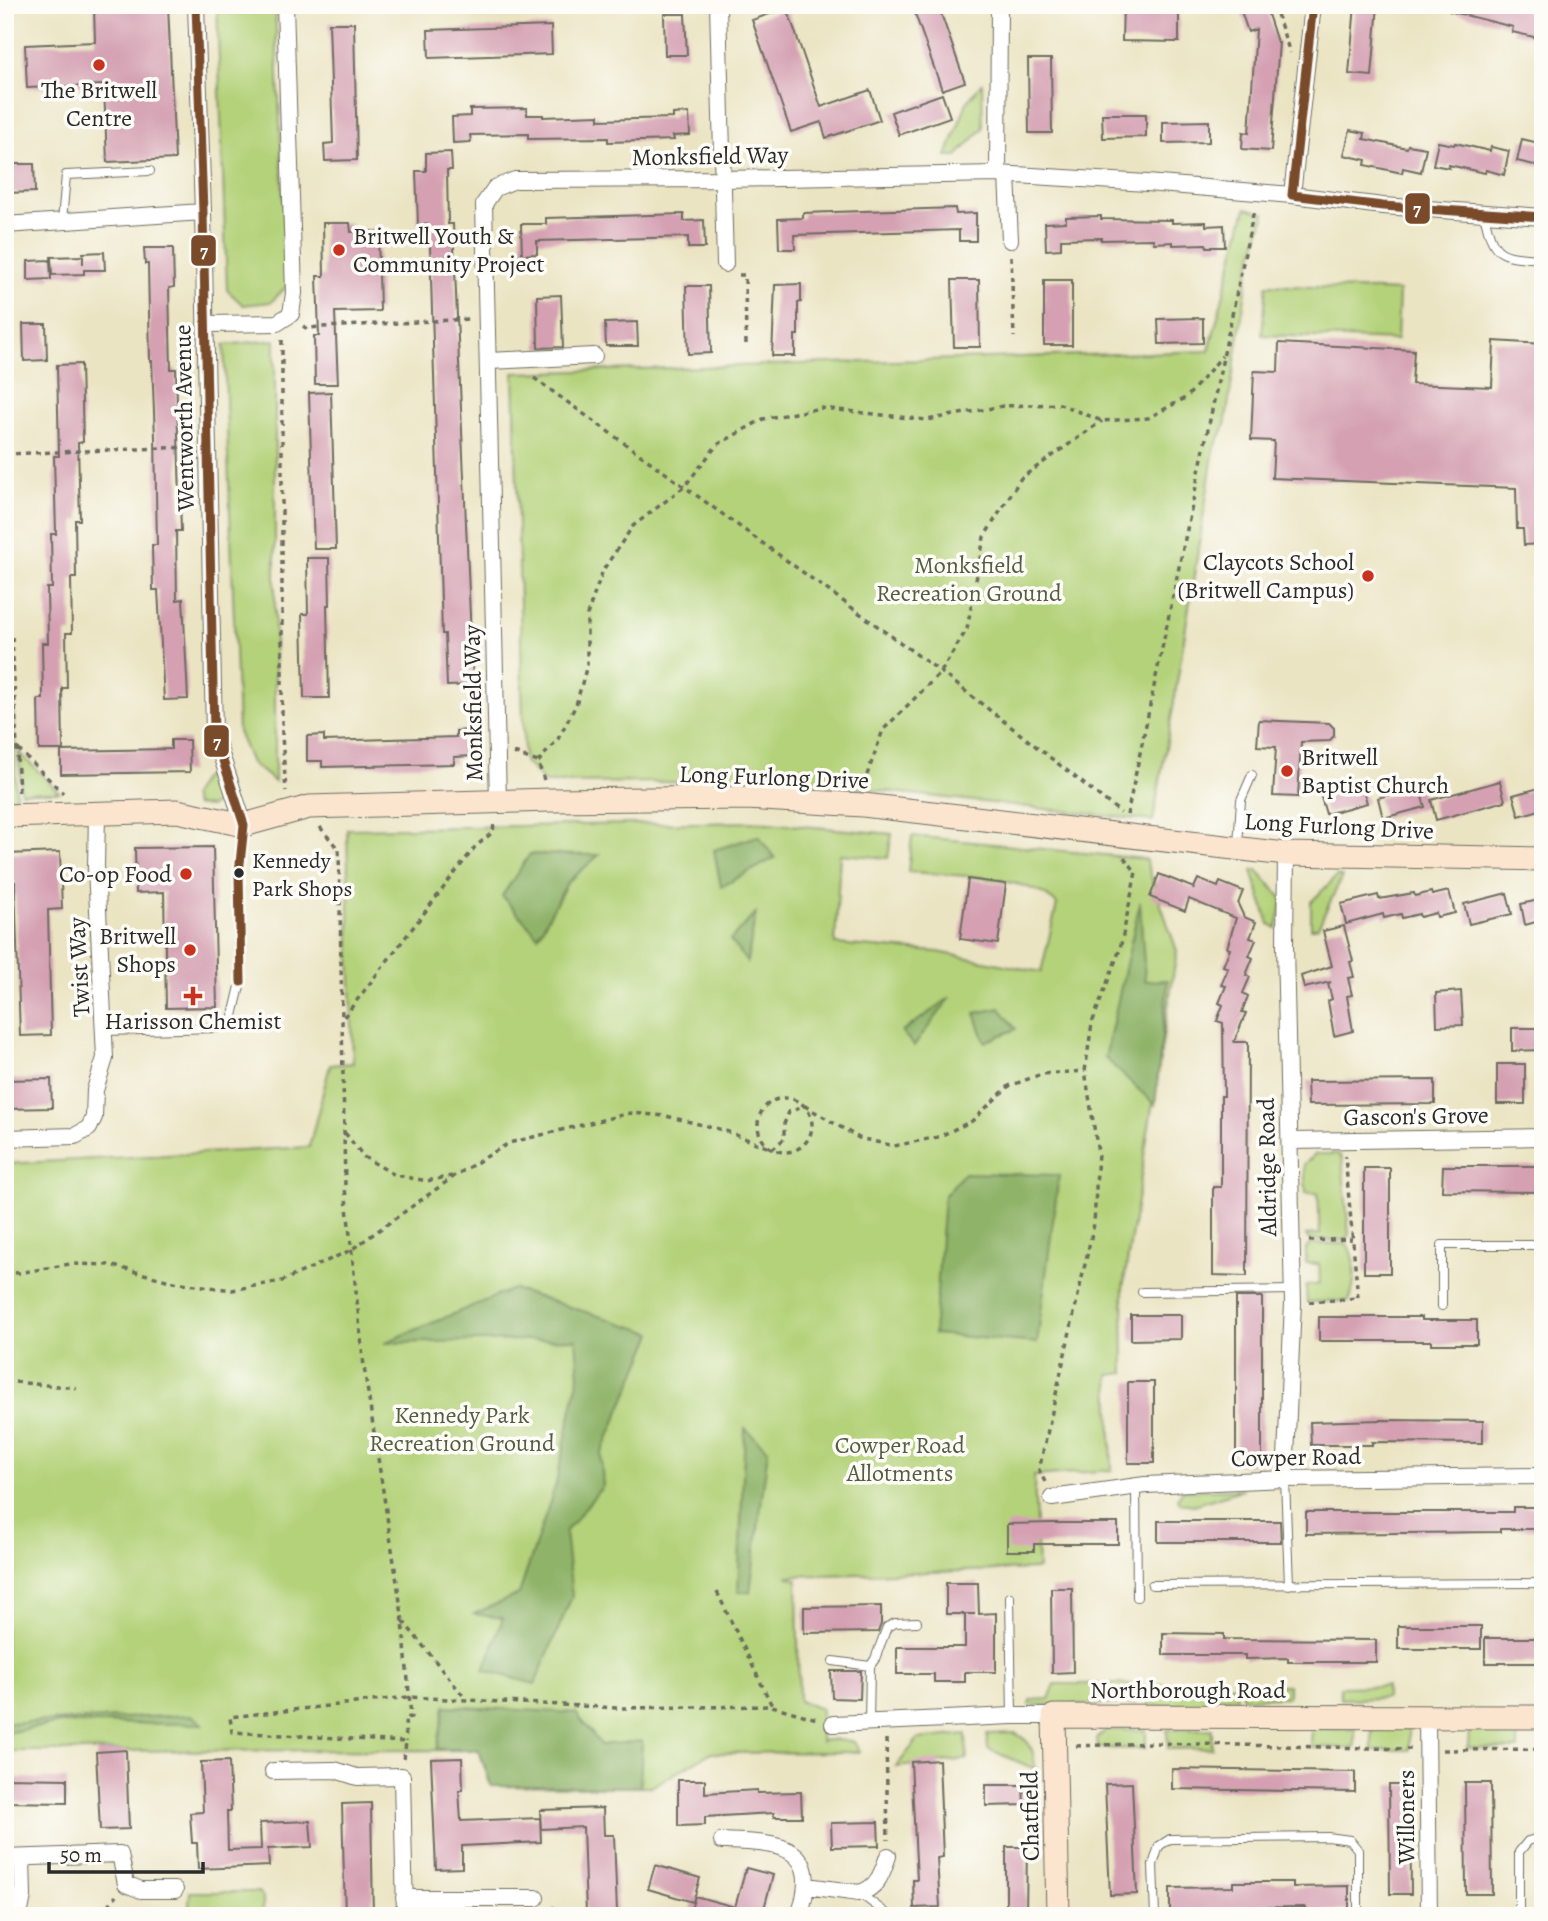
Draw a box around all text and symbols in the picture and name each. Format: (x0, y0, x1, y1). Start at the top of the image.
marker: The Britwell Centre (91, 57, 107, 73)
place label: The Britwell Centre (41, 74, 157, 134)
street label: Monksfield Way (631, 139, 789, 173)
line badge: 7 (1404, 192, 1431, 225)
text: 7 (1413, 196, 1422, 222)
place label: Britwell Youth & Community Project (353, 220, 545, 280)
line badge: 7 (190, 234, 217, 267)
text: 7 (200, 238, 209, 264)
marker: Britwell Youth & Community Project (331, 242, 347, 258)
street label: Wentworth Avenue (166, 324, 202, 513)
place label: Claycots School (Britwell Campus) (1178, 546, 1354, 606)
park label: Monksfield Recreation Ground (876, 549, 1062, 609)
marker: Claycots School (Britwell Campus) (1360, 568, 1376, 584)
street label: Monksfield Way (456, 624, 490, 782)
line badge: 7 (203, 724, 230, 758)
text: 7 (213, 729, 222, 755)
place label: Britwell Baptist Church (1301, 741, 1449, 801)
street label: Long Furlong Drive (678, 758, 870, 796)
marker: Britwell Baptist Church (1279, 763, 1295, 779)
street label: Long Furlong Drive (1243, 805, 1435, 847)
place label: Kennedy Park Shops (252, 846, 352, 904)
place label: Co-op Food (59, 858, 172, 890)
marker: Co-op Food (178, 866, 194, 882)
marker: Kennedy Park Shops (232, 866, 246, 880)
street label: Twist Way (60, 916, 98, 1018)
place label: Britwell Shops (99, 920, 176, 980)
marker: Britwell Shops (182, 942, 198, 958)
marker: Harisson Chemist (185, 988, 201, 1004)
place label: Harisson Chemist (105, 1005, 281, 1037)
street label: Aldridge Road (1250, 1097, 1284, 1238)
street label: Gascon's Grove (1343, 1099, 1489, 1133)
park label: Kennedy Park Recreation Ground (369, 1399, 555, 1459)
park label: Cowper Road Allotments (835, 1429, 965, 1489)
street label: Cowper Road (1231, 1440, 1362, 1474)
street label: Northborough Road (1090, 1674, 1286, 1706)
street label: Chatfield (1013, 1770, 1047, 1862)
street label: Willoners (1390, 1770, 1422, 1865)
scale bar (49, 1830, 203, 1874)
text: 50 m (60, 1841, 102, 1869)

